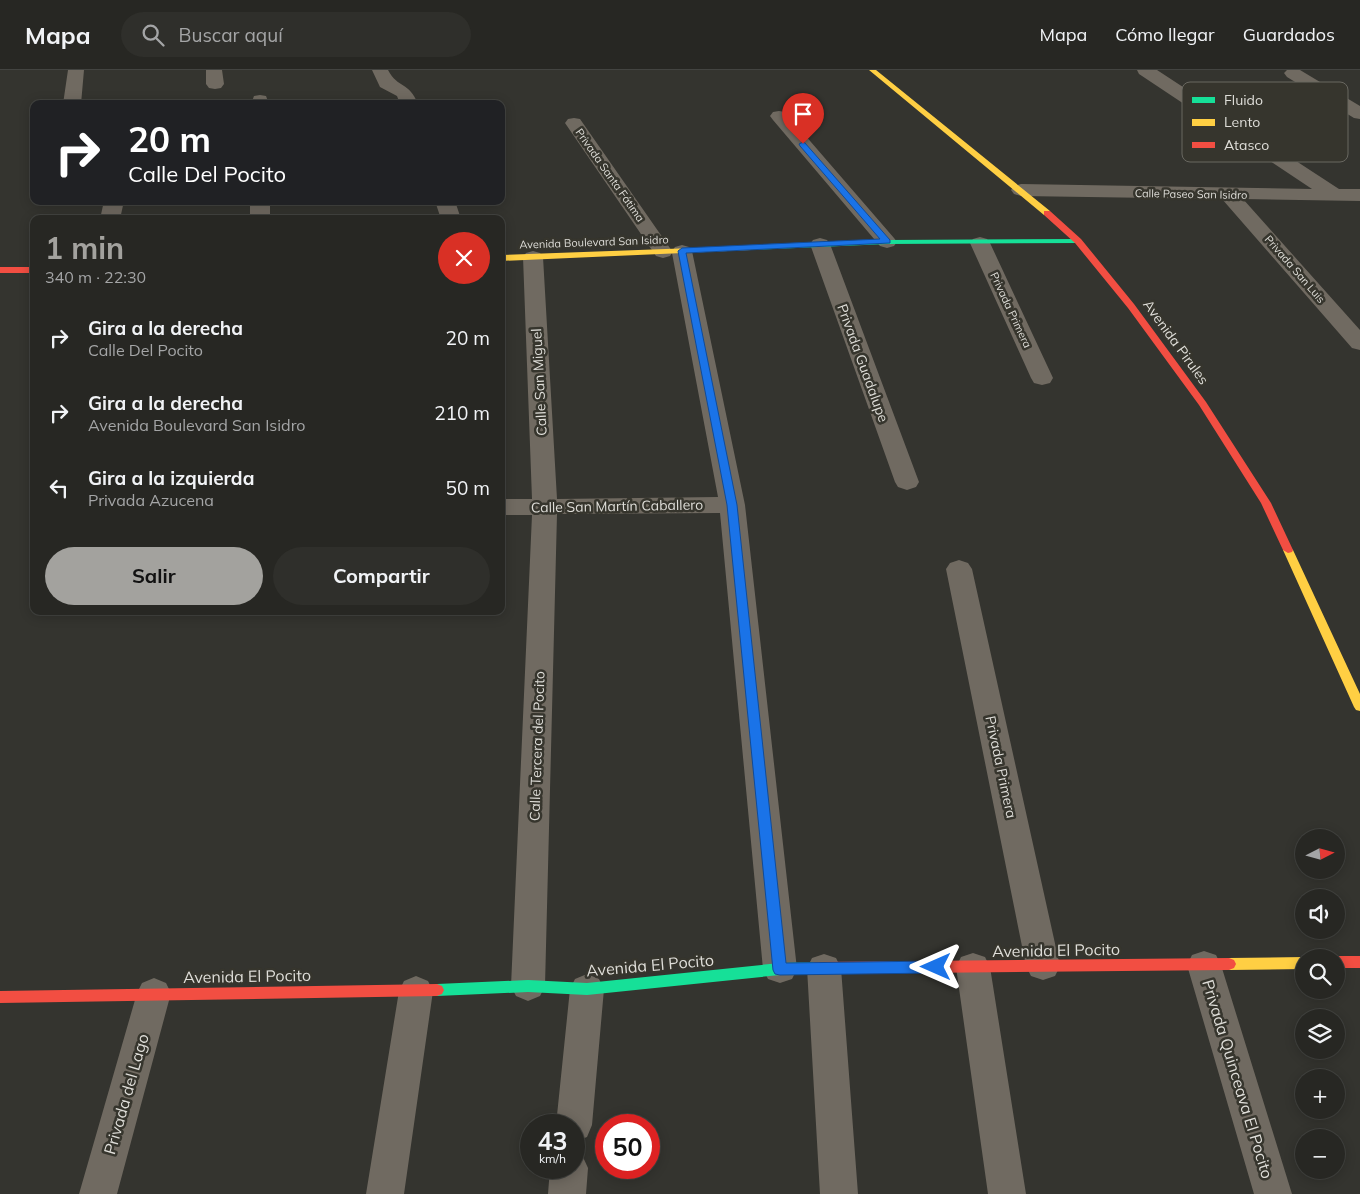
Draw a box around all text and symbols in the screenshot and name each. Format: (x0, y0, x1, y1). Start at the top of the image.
search box (121, 12, 471, 57)
text: Mapa (25, 20, 91, 50)
icon: search (139, 21, 167, 49)
text: Buscar aquí (179, 23, 283, 47)
text: Mapa (1039, 23, 1087, 46)
text: Cómo llegar (1115, 23, 1215, 46)
text: Guardados (1243, 23, 1335, 46)
legend (1182, 82, 1348, 162)
text: Fluido (1224, 91, 1263, 109)
pin (782, 93, 824, 144)
icon: arrive (789, 100, 817, 128)
text: Lento (1224, 113, 1260, 131)
text: 20 m (128, 117, 211, 161)
icon: right (45, 120, 110, 185)
street label: Privada Santa Fátima (572, 126, 648, 224)
text: Atasco (1224, 136, 1269, 154)
text: Calle Del Pocito (128, 160, 286, 188)
street label: Calle Paseo San Isidro (1135, 186, 1247, 202)
text: 1 min (45, 229, 124, 267)
button: close (438, 232, 490, 284)
street label: Avenida Boulevard San Isidro (519, 232, 669, 252)
street label: Privada San Luis (1262, 232, 1328, 306)
text: 340 m · 22:30 (45, 267, 146, 287)
street label: Privada Primera (987, 270, 1035, 350)
street label: Avenida Pirules (1139, 296, 1213, 388)
street label: Privada Guadalupe (833, 301, 893, 425)
text: Gira a la derecha (88, 316, 243, 340)
icon: right (45, 324, 73, 352)
text: 20 m (446, 326, 490, 350)
street label: Calle San Miguel (527, 328, 551, 436)
text: Calle Del Pocito (88, 340, 203, 360)
text: Gira a la derecha (88, 391, 243, 415)
icon: right (45, 399, 73, 427)
text: 210 m (434, 401, 490, 425)
text: Avenida Boulevard San Isidro (88, 415, 306, 435)
text: Gira a la izquierda (88, 466, 254, 490)
icon: left (45, 474, 73, 502)
text: 50 m (446, 476, 490, 500)
text: Privada Azucena (88, 490, 214, 510)
street label: Calle San Martín Caballero (531, 495, 703, 517)
button: Salir (45, 547, 263, 605)
button: Compartir (273, 547, 490, 605)
street label: Calle Tercera del Pocito (525, 671, 549, 821)
street label: Privada Primera (981, 714, 1021, 820)
north arrow (1295, 829, 1345, 879)
map controls (1295, 829, 1345, 1179)
button: sound (1295, 889, 1345, 939)
street label: Avenida El Pocito (992, 939, 1120, 961)
position arrow (909, 940, 961, 992)
street label: Avenida El Pocito (585, 949, 715, 981)
button: search (1295, 949, 1345, 999)
street label: Avenida El Pocito (183, 965, 311, 987)
street label: Privada Quinceava El Pocito (1198, 977, 1278, 1181)
button: layers (1295, 1009, 1345, 1059)
street label: Privada del Lago (99, 1031, 153, 1157)
button: + (1295, 1069, 1345, 1119)
speed limit sign: 50 (595, 1114, 660, 1179)
text: 43 (537, 1125, 568, 1156)
button: − (1295, 1129, 1345, 1179)
text: km/h (539, 1151, 566, 1166)

